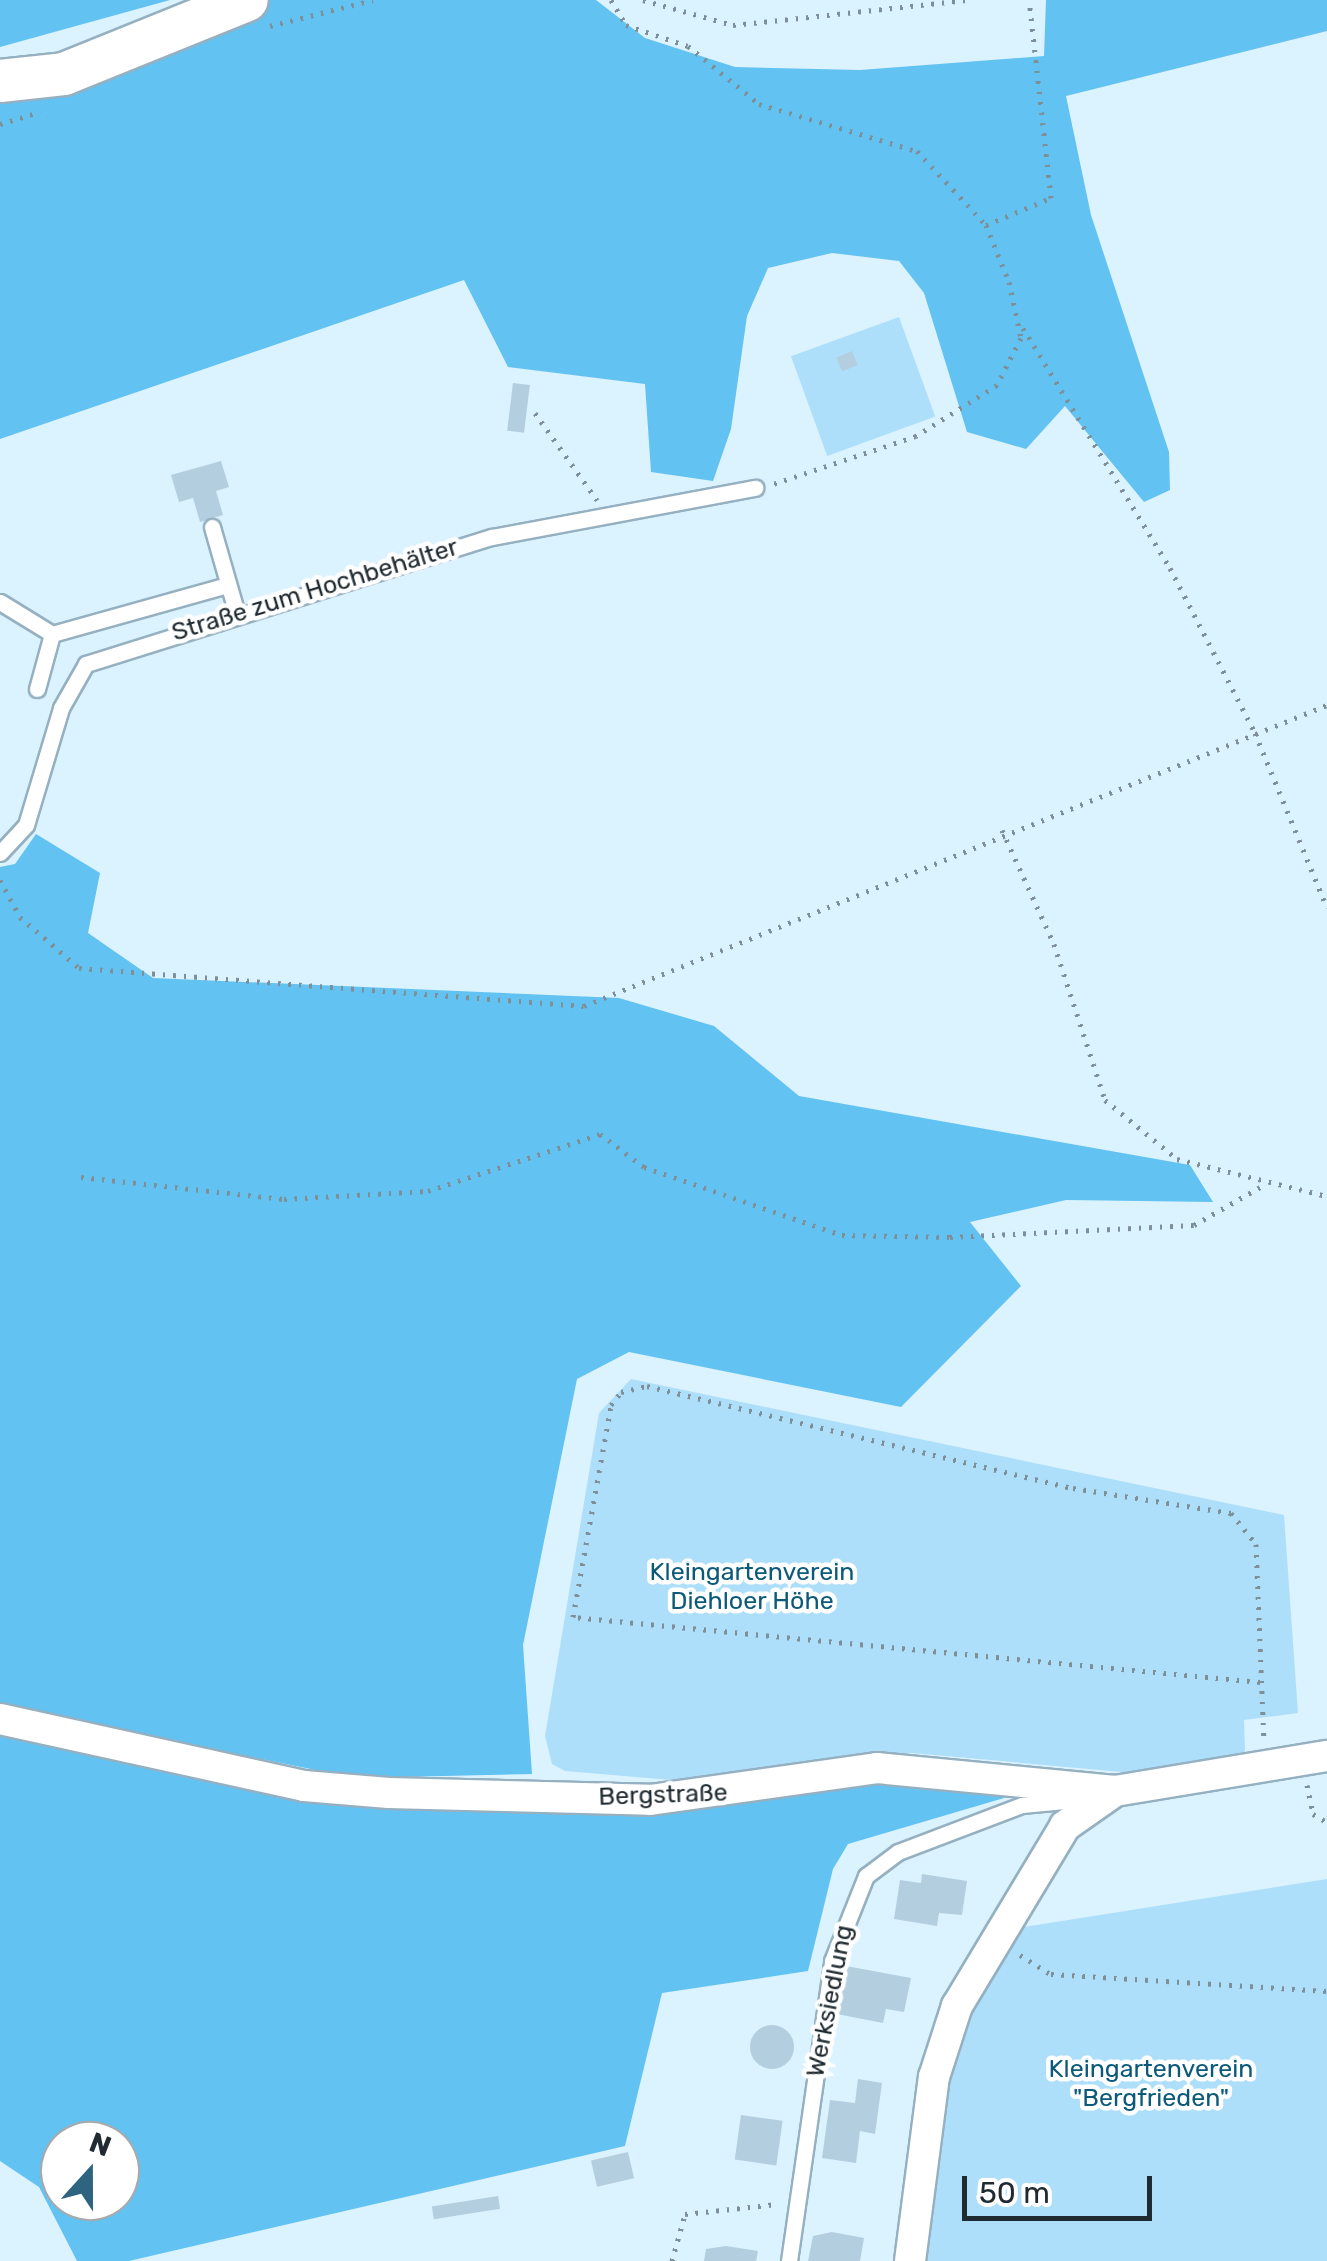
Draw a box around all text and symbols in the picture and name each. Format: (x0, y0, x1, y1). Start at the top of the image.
street label: Straße zum Hochbehälter (168, 532, 462, 648)
park label: Kleingartenverein Diehloer Höhe (650, 1558, 854, 1617)
street label: Bergstraße (598, 1778, 728, 1812)
street label: Werksiedlung (801, 1922, 859, 2080)
park label: Kleingartenverein "Bergfrieden" (1049, 2055, 1253, 2114)
north arrow (40, 2121, 140, 2221)
text: N (85, 2125, 116, 2163)
scale bar (967, 2156, 1157, 2218)
text: 50 m (979, 2175, 1050, 2211)

